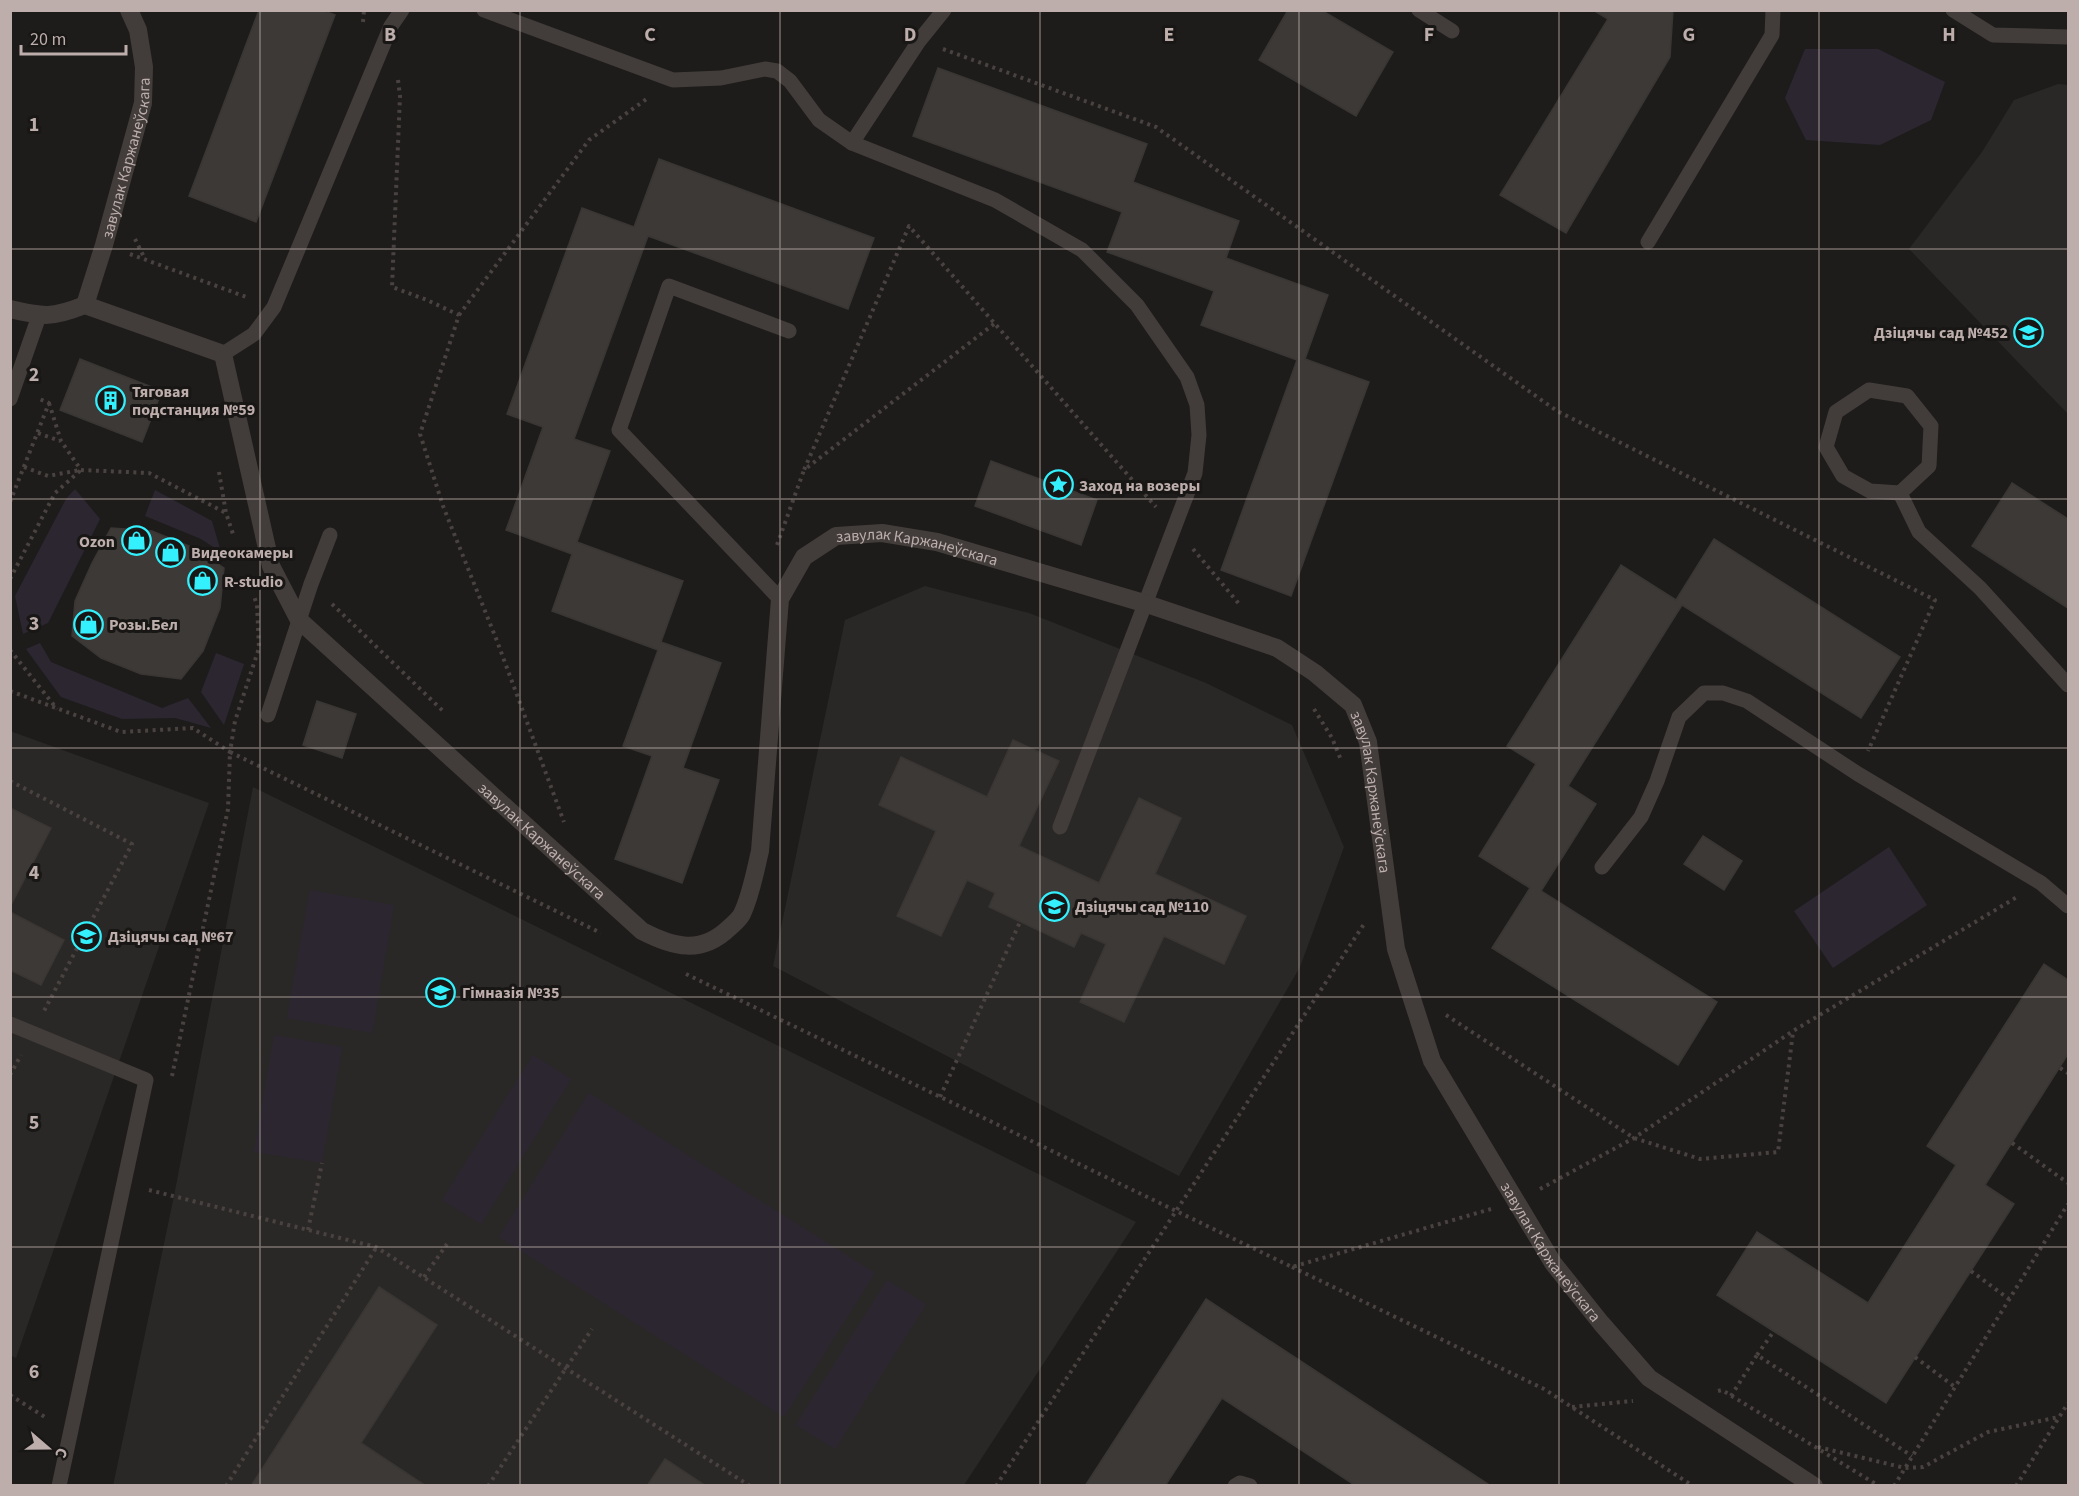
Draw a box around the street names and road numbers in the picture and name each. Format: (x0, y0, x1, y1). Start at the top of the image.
street label: завулак Каржанеўскага (96, 77, 156, 241)
street label: завулак Каржанеўскага (835, 523, 1001, 571)
street label: завулак Каржанеўскага (1344, 707, 1396, 875)
street label: завулак Каржанеўскага (473, 778, 610, 905)
street label: завулак Каржанеўскага (1495, 1178, 1606, 1327)

